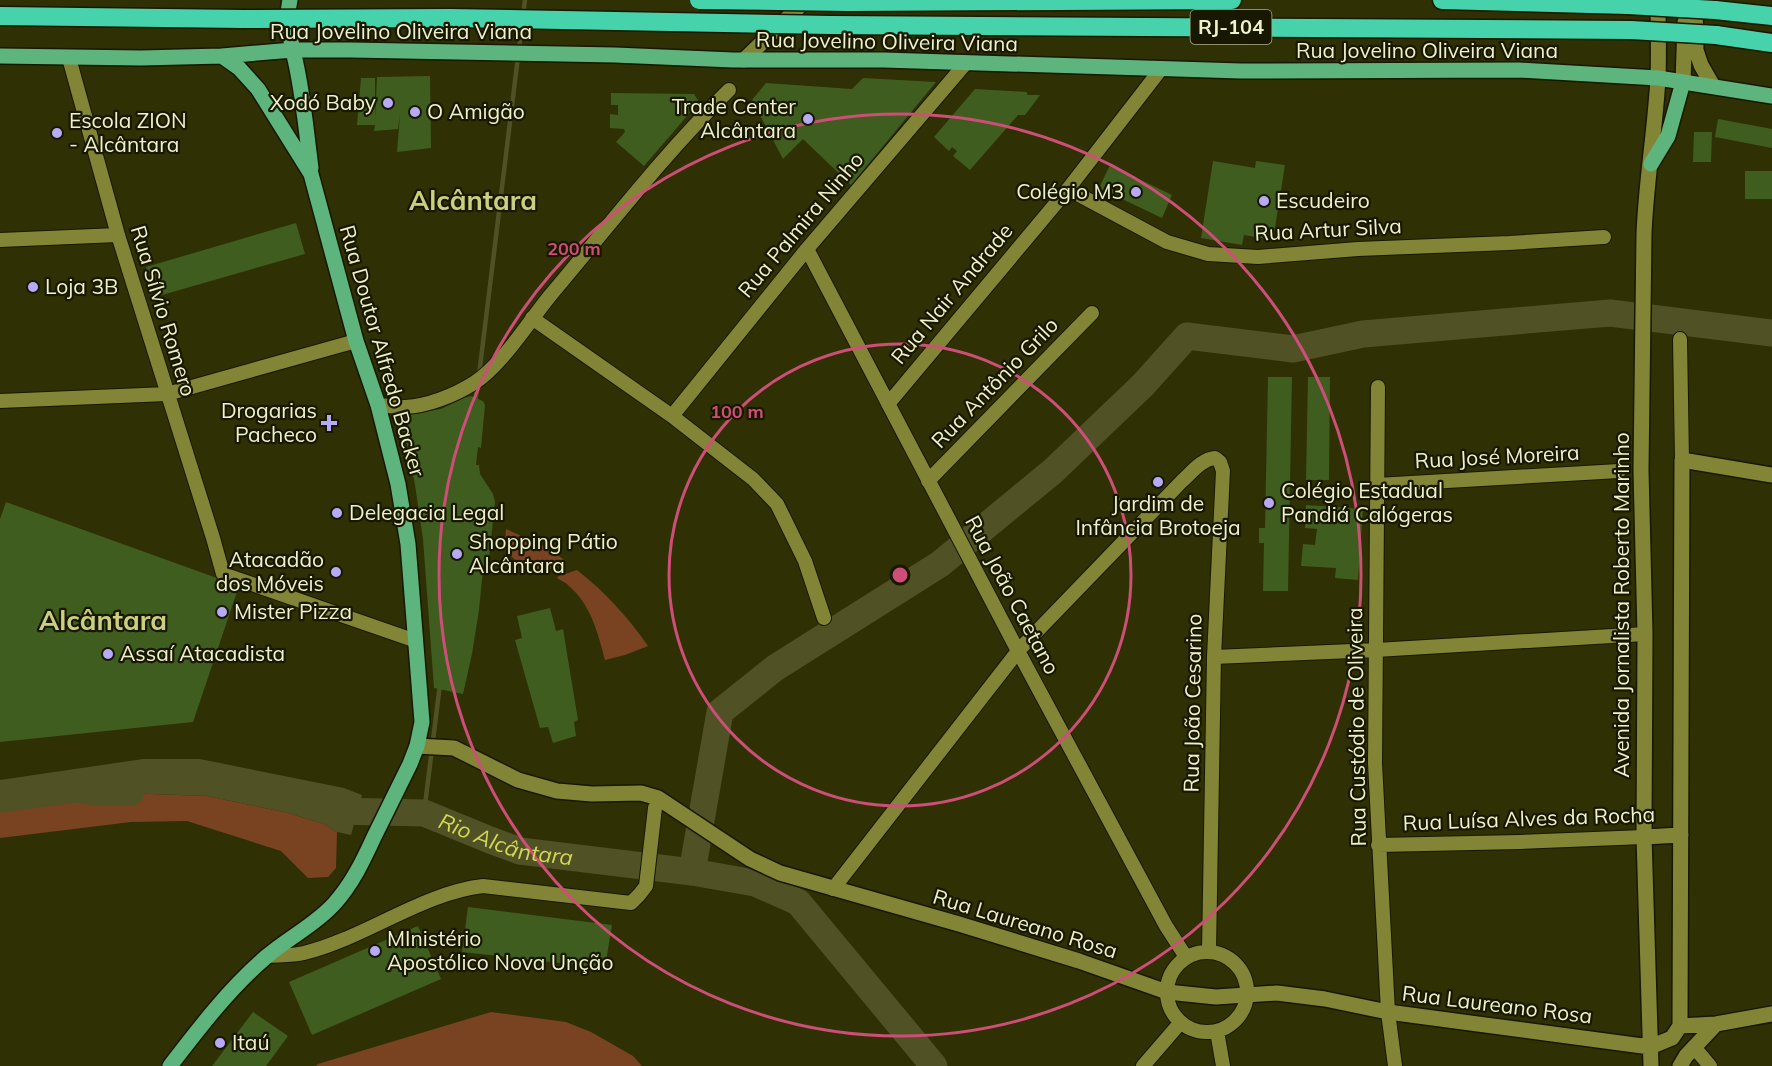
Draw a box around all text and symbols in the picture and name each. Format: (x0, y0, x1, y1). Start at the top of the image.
road number: RJ-104 (1190, 10, 1272, 44)
street label: Rua Jovelino Oliveira Viana (270, 18, 532, 44)
street label: Rua Jovelino Oliveira Viana (756, 26, 1018, 56)
street label: Rua Jovelino Oliveira Viana (1296, 37, 1558, 63)
place label: Xodó Baby (270, 89, 376, 115)
place label: Trade Center Alcântara (672, 93, 796, 143)
marker: Xodó Baby (381, 96, 395, 110)
place label: O Amigão (427, 98, 525, 124)
marker: O Amigão (408, 105, 422, 119)
place label: Escola ZION - Alcântara (69, 107, 187, 157)
marker: Trade Center Alcântara (801, 112, 815, 126)
marker: Escola ZION - Alcântara (50, 126, 64, 140)
street label: Rua Palmira Ninho (732, 146, 869, 302)
place label: Colégio M3 (1016, 178, 1124, 204)
district label: Alcântara (409, 183, 537, 217)
marker: Colégio M3 (1129, 185, 1143, 199)
place label: Escudeiro (1276, 187, 1370, 213)
marker: Escudeiro (1257, 194, 1271, 208)
street label: Rua Artur Silva (1254, 212, 1402, 246)
street label: Rua Nair Andrade (885, 218, 1018, 369)
street label: Rua Sílvio Romero (126, 222, 202, 399)
street label: Rua Doutor Alfredo Backer (335, 222, 431, 480)
text: 200 m (547, 237, 601, 260)
place label: Loja 3B (45, 273, 118, 299)
marker: Loja 3B (26, 280, 40, 294)
street label: Rua Antônio Grilo (925, 312, 1063, 453)
place label: Drogarias Pacheco (221, 397, 317, 447)
text: 100 m (710, 400, 764, 423)
marker: Drogarias Pacheco (322, 416, 336, 430)
street label: Avenida Jornalista Roberto Marinho (1608, 432, 1634, 778)
street label: Rua José Moreira (1414, 439, 1580, 473)
marker: Jardim de Infância Brotoeja (1151, 475, 1165, 489)
place label: Colégio Estadual Pandiá Calógeras (1281, 477, 1453, 527)
place label: Jardim de Infância Brotoeja (1075, 490, 1241, 540)
marker: Colégio Estadual Pandiá Calógeras (1262, 496, 1276, 510)
place label: Delegacia Legal (349, 499, 504, 525)
marker: Delegacia Legal (330, 506, 344, 520)
street label: Rua João Caetano (960, 511, 1066, 678)
place label: Shopping Pátio Alcântara (469, 528, 618, 578)
place label: Atacadão dos Móveis (216, 546, 324, 596)
marker: Shopping Pátio Alcântara (450, 547, 464, 561)
marker: Atacadão dos Móveis (329, 565, 343, 579)
centre of rings (890, 565, 910, 585)
place label: Mister Pizza (234, 598, 352, 624)
district label: Alcântara (39, 603, 167, 637)
marker: Mister Pizza (215, 605, 229, 619)
street label: Rua Custódio de Oliveira (1341, 607, 1371, 847)
street label: Rua João Cesarino (1177, 613, 1207, 793)
place label: Assaí Atacadista (120, 640, 285, 666)
marker: Assaí Atacadista (101, 647, 115, 661)
street label: Rua Luísa Alves da Rocha (1402, 801, 1656, 835)
water label: Rio Alcântara (435, 807, 575, 871)
street label: Rua Laureano Rosa (930, 883, 1121, 963)
place label: MInistério Apostólico Nova Unção (387, 925, 613, 975)
marker: MInistério Apostólico Nova Unção (368, 944, 382, 958)
street label: Rua Laureano Rosa (1401, 979, 1594, 1029)
place label: Itaú (232, 1029, 270, 1055)
marker: Itaú (213, 1036, 227, 1050)

